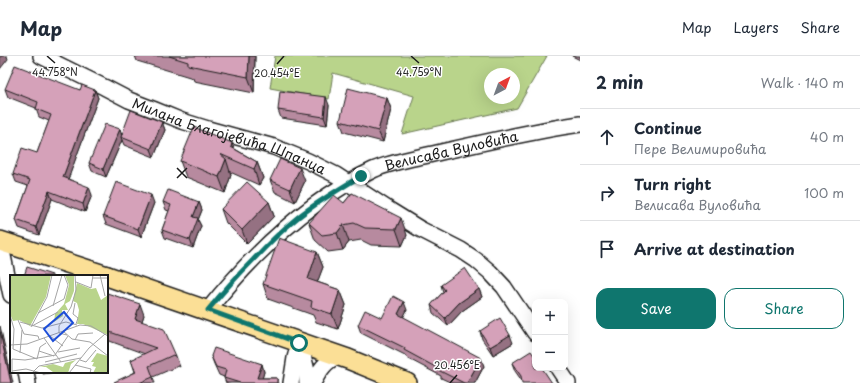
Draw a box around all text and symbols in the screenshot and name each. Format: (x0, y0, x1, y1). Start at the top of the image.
text: Map (20, 14, 62, 42)
text: Map (682, 17, 712, 38)
text: Layers (734, 17, 779, 38)
text: Share (801, 17, 840, 38)
text: 44.758°N (32, 64, 78, 79)
text: 44.759°N (396, 64, 442, 79)
text: 20.454°E (254, 65, 300, 80)
north arrow (484, 68, 520, 104)
text: 2 min (596, 69, 643, 95)
text: Walk · 140 m (761, 73, 844, 92)
street label: Милана Благојевића Шпанца (129, 92, 330, 179)
text: Continue (634, 116, 702, 139)
street label: Велисава Вуловића (382, 125, 520, 175)
icon: ahead (596, 126, 618, 148)
text: 40 m (810, 127, 844, 146)
text: Пере Велимировића (634, 139, 766, 158)
route end (352, 167, 370, 185)
text: Turn right (634, 172, 711, 195)
icon: right (596, 182, 618, 204)
text: 100 m (804, 183, 844, 202)
text: Велисава Вуловића (634, 195, 761, 214)
text: Arrive at destination (634, 237, 795, 260)
icon: arrive (596, 238, 618, 260)
inset map (10, 275, 108, 373)
button: Save (596, 288, 716, 329)
button: Share (724, 288, 844, 329)
map controls (532, 299, 568, 371)
button: + (532, 299, 568, 335)
route start (290, 334, 308, 352)
button: − (532, 335, 568, 371)
text: 20.456°E (434, 357, 480, 372)

